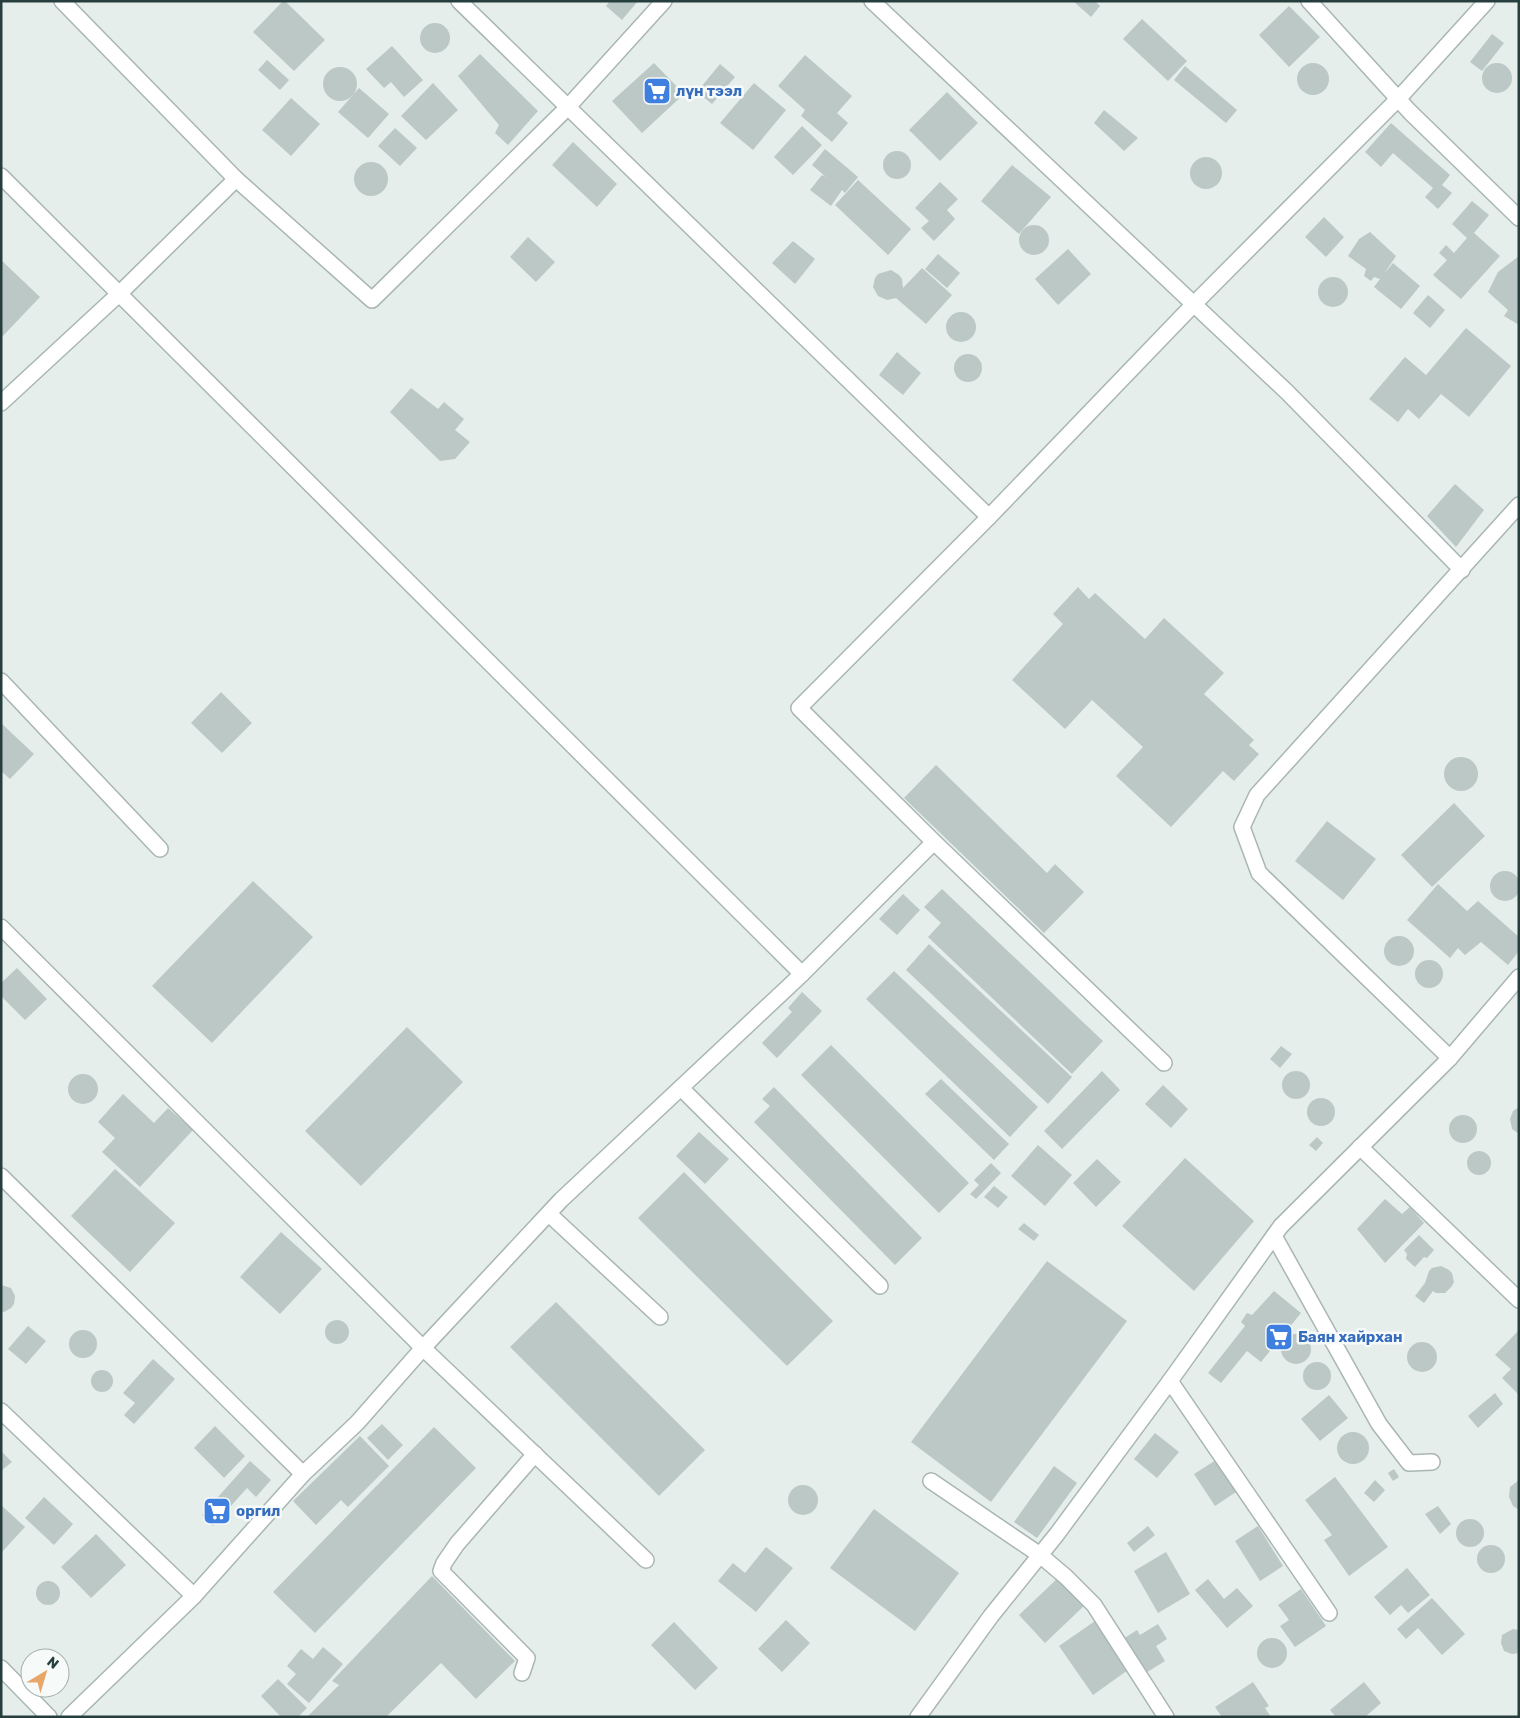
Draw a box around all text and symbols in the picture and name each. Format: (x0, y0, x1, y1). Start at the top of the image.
supermarket icon: лүн тээл (642, 76, 672, 106)
place label: лүн тээл (676, 82, 742, 100)
supermarket icon: Баян хайрхан (1264, 1322, 1294, 1352)
place label: Баян хайрхан (1298, 1328, 1402, 1346)
supermarket icon: оргил (202, 1496, 232, 1526)
place label: оргил (236, 1502, 280, 1520)
north arrow (20, 1648, 70, 1698)
text: N (43, 1653, 62, 1673)

